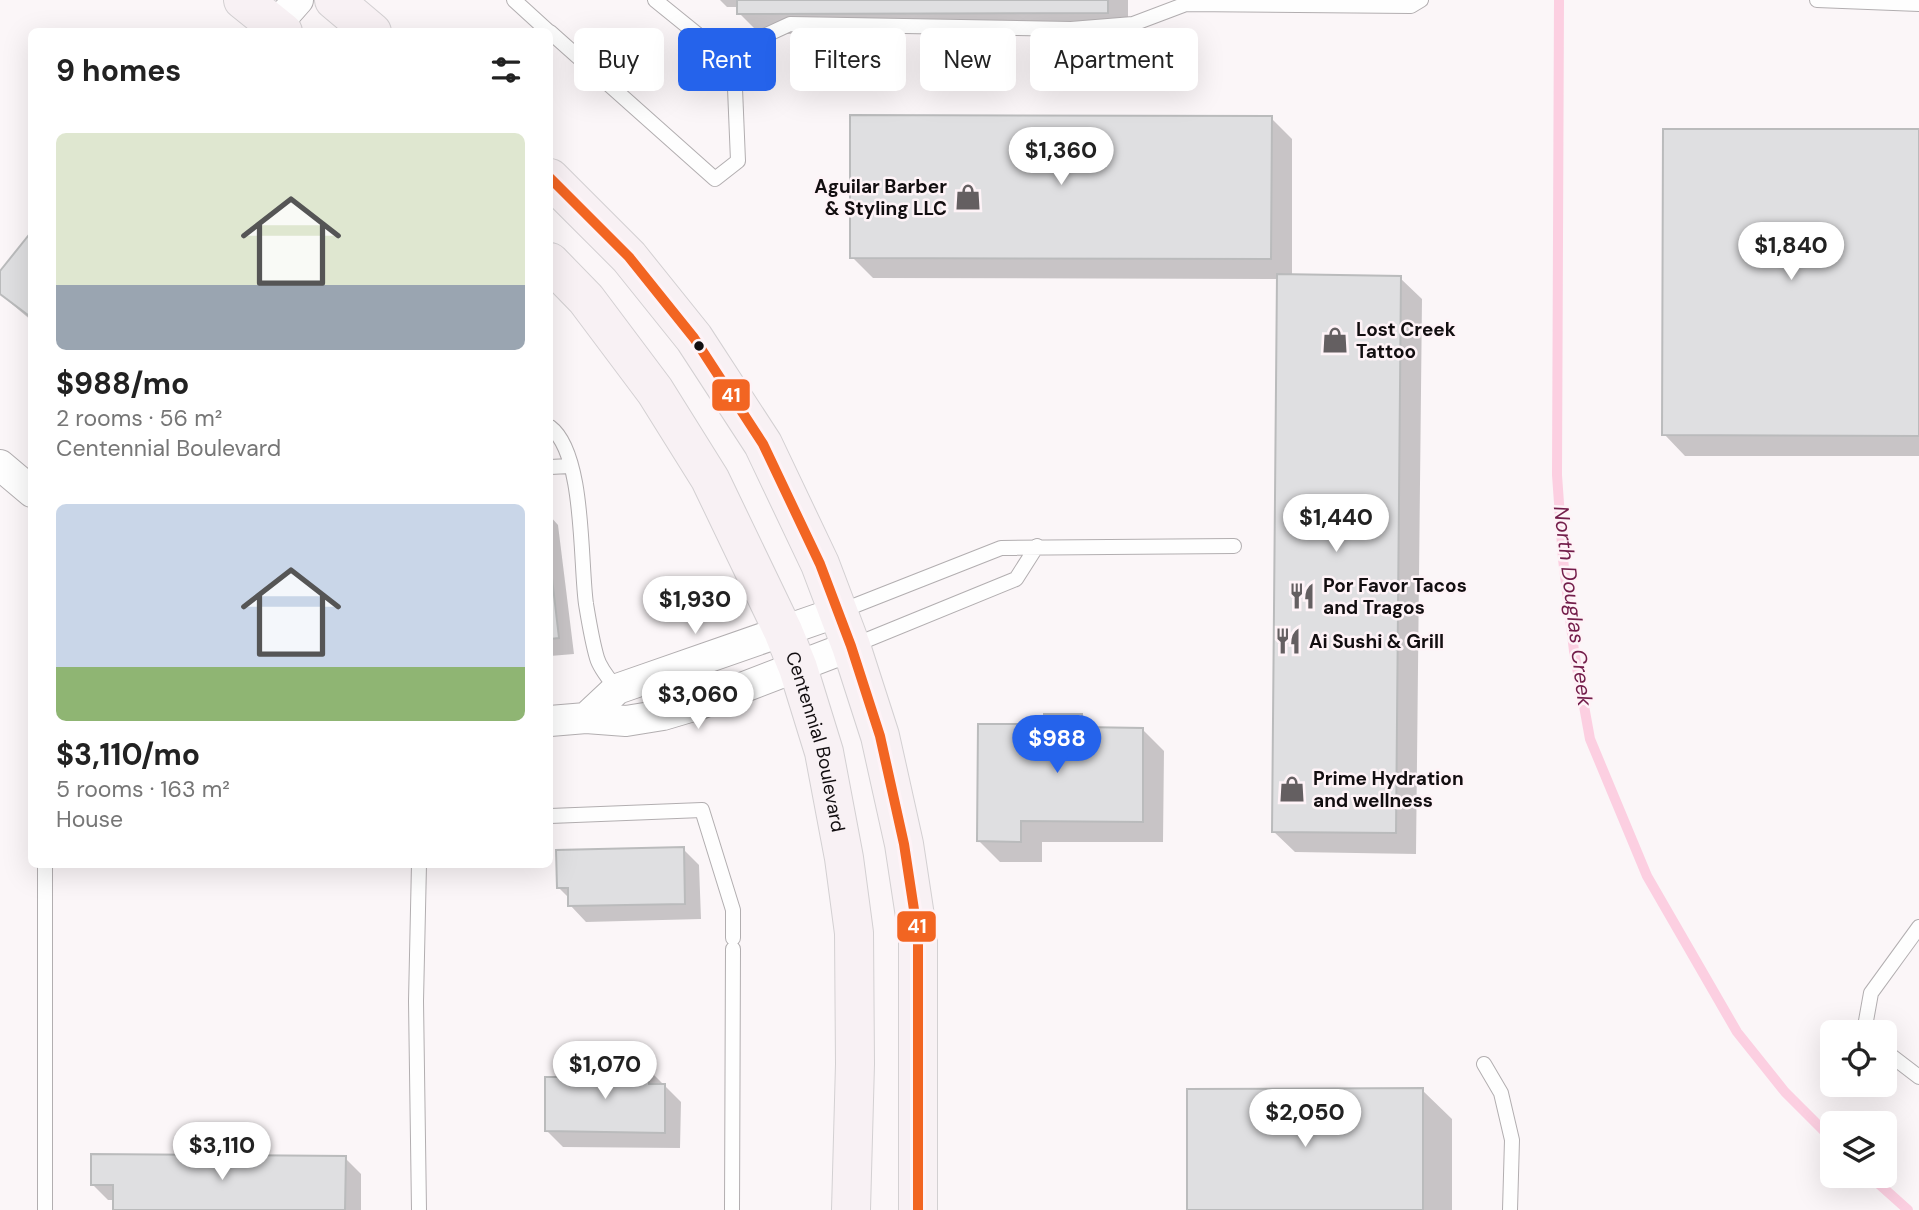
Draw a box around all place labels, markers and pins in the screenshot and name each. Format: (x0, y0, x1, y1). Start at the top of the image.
pin: $1,360 (1004, 128, 1118, 187)
place label: Aguilar Barber & Styling LLC (814, 174, 947, 221)
shop icon: Aguilar Barber & Styling LLC (953, 182, 983, 212)
pin: $1,840 (1734, 222, 1848, 282)
place label: Lost Creek Tattoo (1356, 317, 1456, 364)
shop icon: Lost Creek Tattoo (1320, 325, 1350, 355)
unlabelled marker (692, 339, 706, 353)
pin: $1,440 (1279, 494, 1393, 554)
place label: Por Favor Tacos and Tragos (1323, 573, 1467, 620)
pin: $1,930 (638, 576, 752, 636)
restaurant icon: Por Favor Tacos and Tragos (1287, 581, 1317, 611)
restaurant icon: Ai Sushi & Grill (1273, 626, 1303, 656)
place label: Ai Sushi & Grill (1309, 629, 1444, 654)
pin: $3,060 (641, 672, 755, 731)
pin: $988 (1016, 716, 1098, 775)
place label: Prime Hydration and wellness (1313, 766, 1464, 813)
shop icon: Prime Hydration and wellness (1277, 774, 1307, 804)
pin: $1,070 (548, 1042, 662, 1101)
pin: $2,050 (1248, 1090, 1362, 1149)
pin: $3,110 (165, 1122, 279, 1182)

